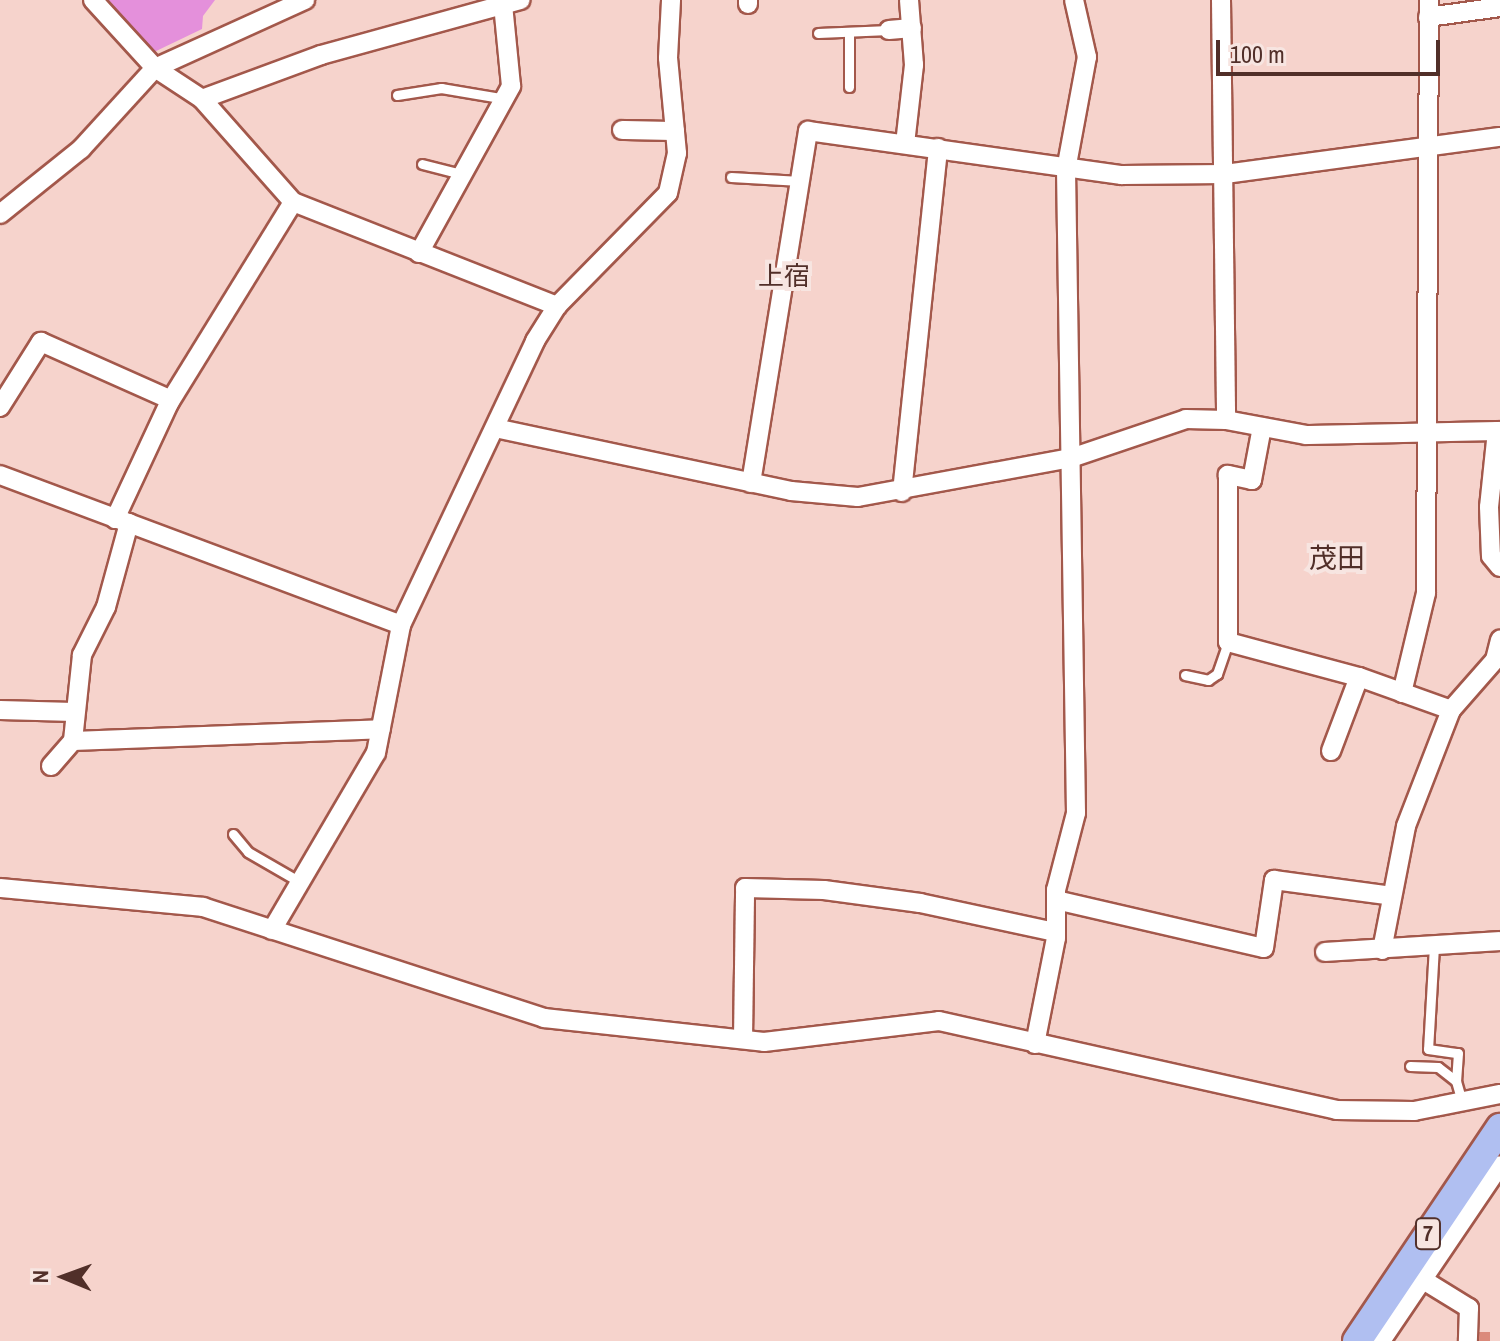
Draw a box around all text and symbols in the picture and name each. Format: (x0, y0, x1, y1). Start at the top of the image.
scale bar (1220, 24, 1444, 74)
text: 100 m (1230, 38, 1285, 70)
district label: 上宿 (758, 260, 810, 292)
district label: 茂田 (1309, 541, 1365, 575)
road number: 7 (1414, 1216, 1442, 1252)
north arrow (24, 1237, 104, 1317)
text: N (25, 1270, 55, 1283)

